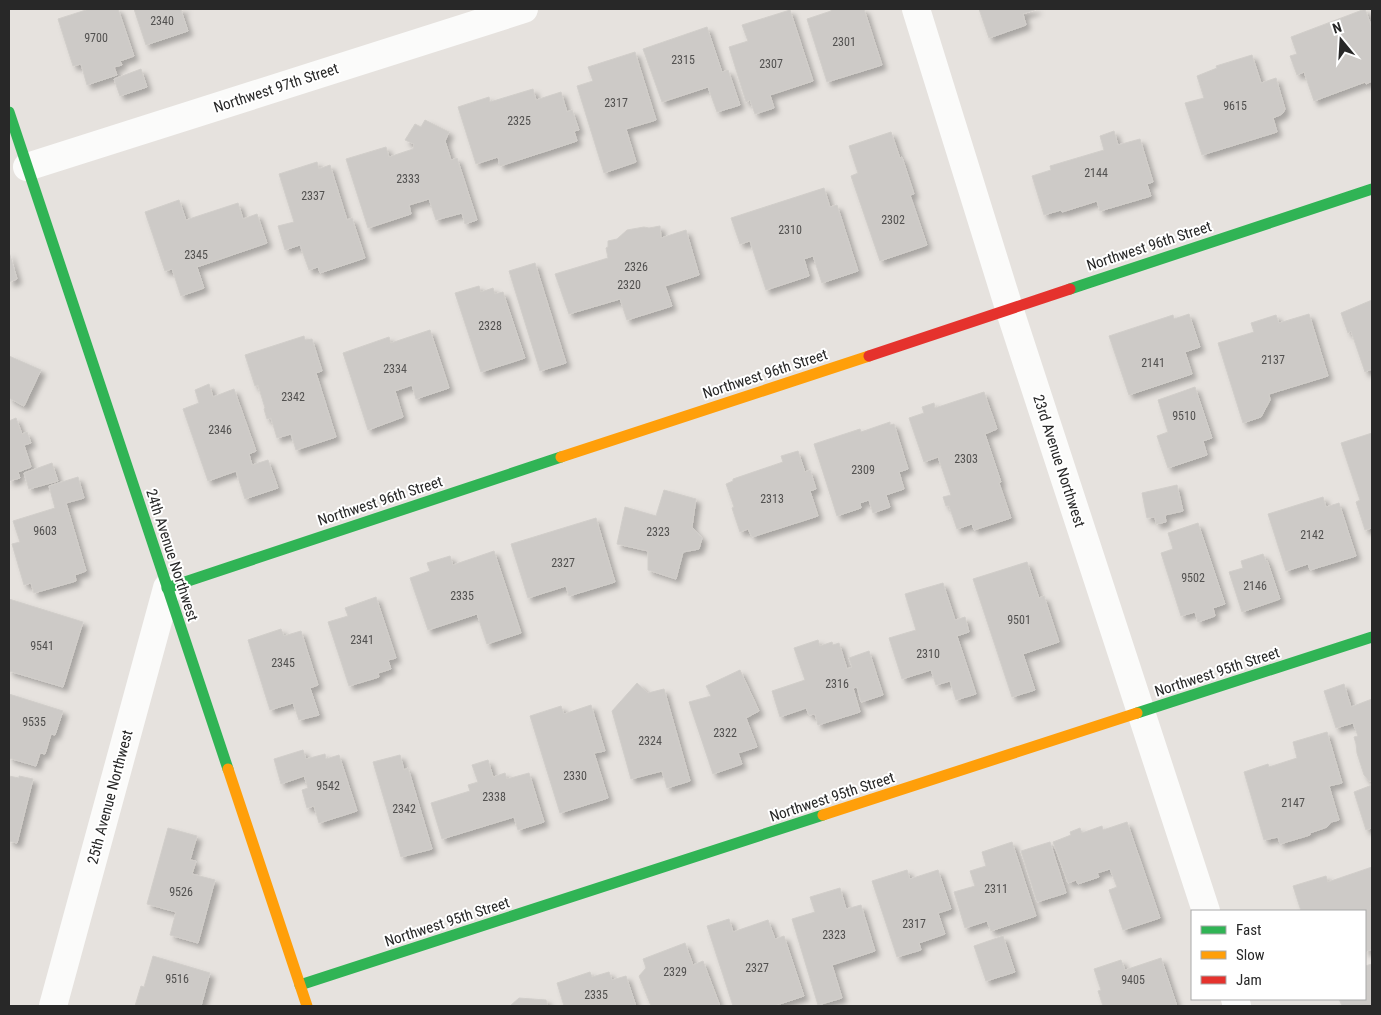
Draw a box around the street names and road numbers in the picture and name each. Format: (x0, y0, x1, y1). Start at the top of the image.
street label: Northwest 97th Street (211, 59, 341, 117)
street label: Northwest 96th Street (1084, 217, 1214, 275)
street label: Northwest 96th Street (700, 345, 830, 403)
street label: 23rd Avenue Northwest (1029, 392, 1089, 530)
street label: Northwest 96th Street (315, 472, 445, 530)
street label: 24th Avenue Northwest (142, 487, 202, 623)
street label: Northwest 95th Street (1152, 643, 1282, 701)
street label: 25th Avenue Northwest (83, 728, 137, 866)
street label: Northwest 95th Street (767, 768, 897, 826)
street label: Northwest 95th Street (382, 893, 512, 951)

